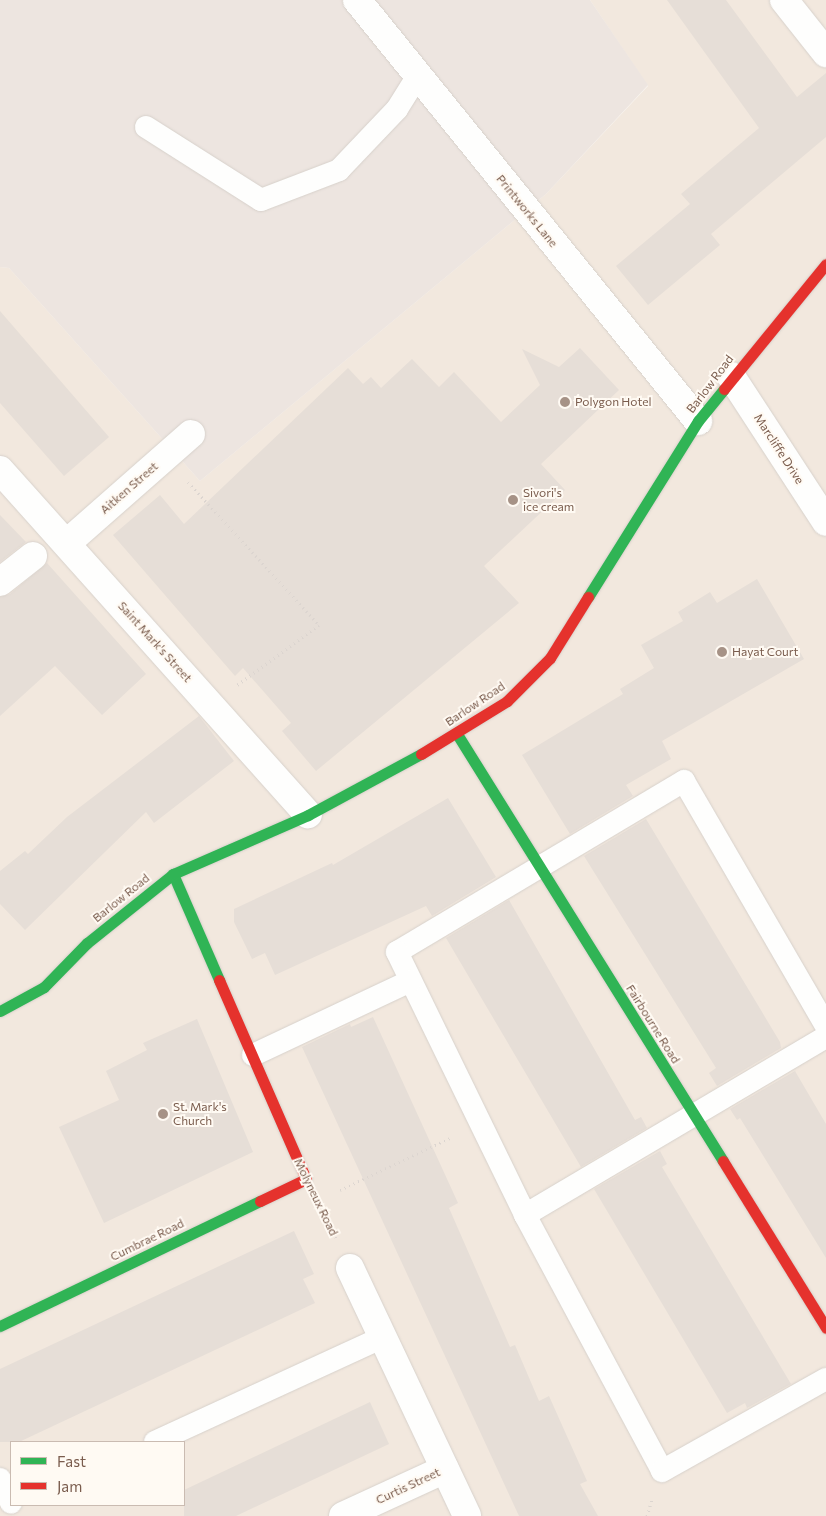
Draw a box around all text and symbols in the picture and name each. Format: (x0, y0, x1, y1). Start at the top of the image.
street label: Printworks Lane (493, 172, 561, 250)
street label: Barlow Road (684, 352, 736, 416)
place label: Polygon Hotel (575, 395, 652, 409)
marker: Polygon Hotel (559, 396, 571, 408)
street label: Marcliffe Drive (751, 411, 807, 487)
street label: Aitken Street (97, 459, 161, 517)
place label: Sivori's ice cream (523, 486, 574, 514)
marker: Sivori's ice cream (507, 494, 519, 506)
street label: Saint Mark's Street (115, 599, 195, 685)
place label: Hayat Court (732, 645, 799, 659)
marker: Hayat Court (716, 646, 728, 658)
street label: Barlow Road (442, 679, 508, 729)
street label: Barlow Road (90, 871, 152, 925)
street label: Fairbourne Road (623, 982, 683, 1066)
place label: St. Mark's Church (173, 1100, 227, 1128)
marker: St. Mark's Church (157, 1108, 169, 1120)
street label: Molyneux Road (291, 1156, 341, 1238)
street label: Cumbrae Road (108, 1216, 186, 1264)
legend (10, 1441, 185, 1506)
text: Fast (57, 1452, 86, 1470)
street label: Curtis Street (374, 1465, 442, 1507)
text: Jam (57, 1477, 82, 1495)

